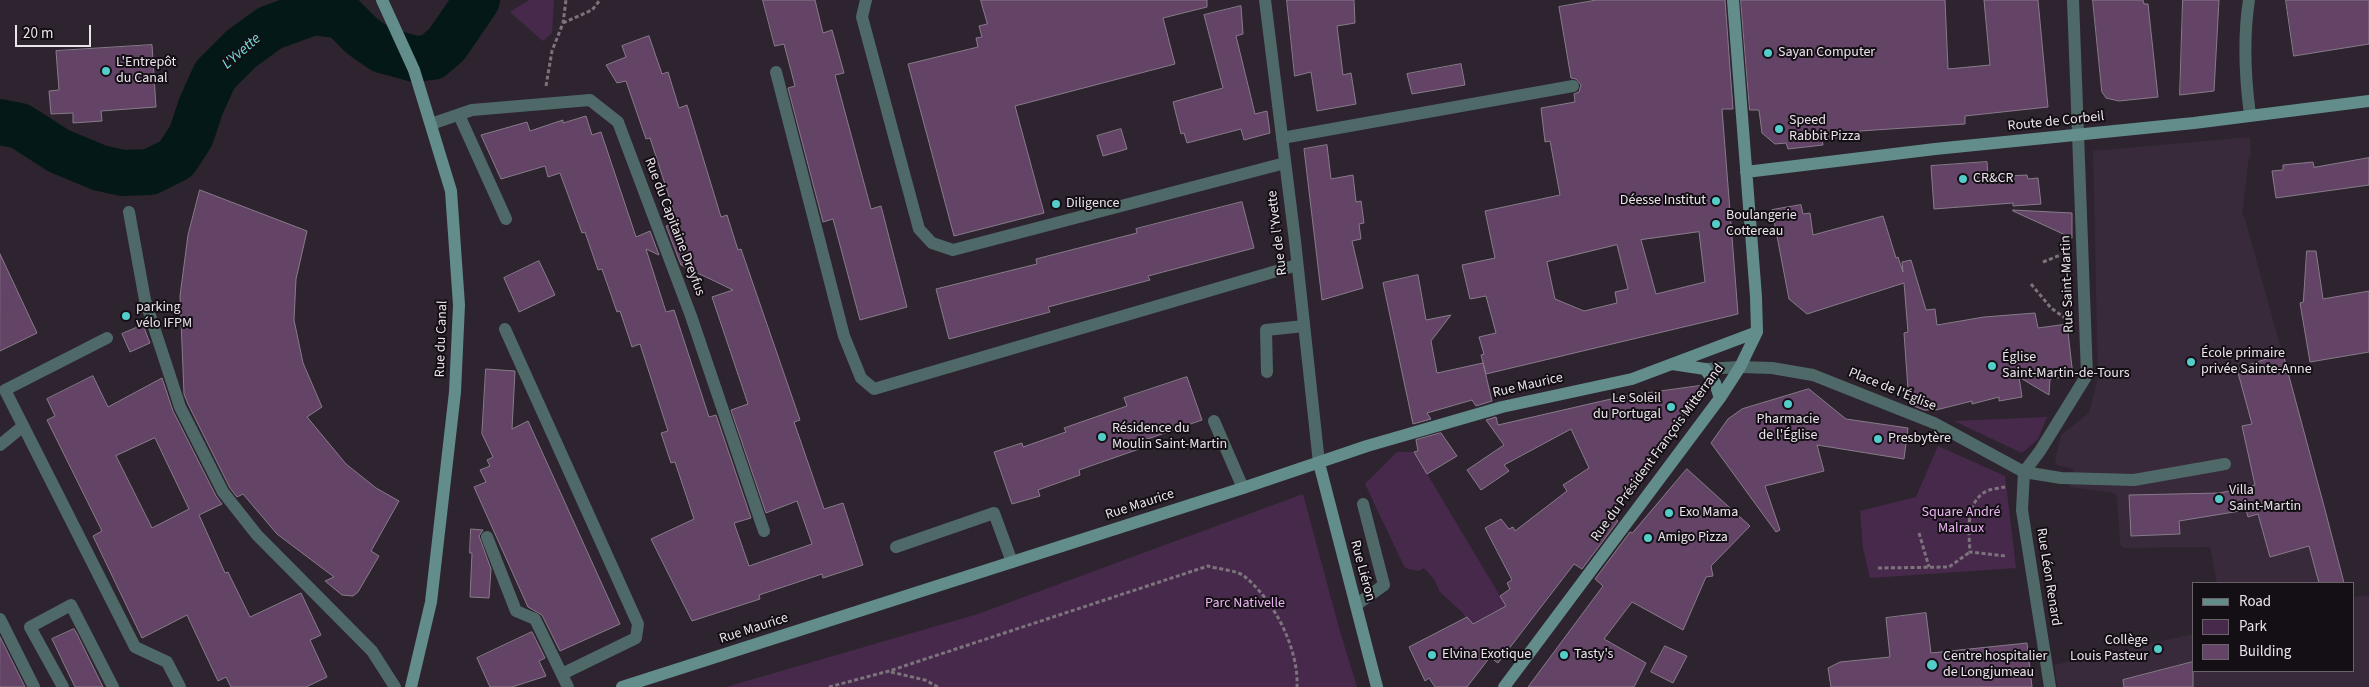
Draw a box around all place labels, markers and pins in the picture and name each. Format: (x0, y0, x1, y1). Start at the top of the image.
place label: Sayan Computer (1778, 45, 1875, 61)
marker: Sayan Computer (1762, 47, 1774, 59)
place label: L'Entrepôt du Canal (116, 55, 176, 88)
marker: L'Entrepôt du Canal (100, 65, 112, 77)
place label: Speed Rabbit Pizza (1789, 113, 1860, 146)
marker: Speed Rabbit Pizza (1773, 123, 1785, 135)
place label: CR&CR (1973, 171, 2013, 187)
marker: CR&CR (1957, 173, 1969, 185)
place label: Déesse Institut (1620, 193, 1706, 209)
marker: Déesse Institut (1710, 195, 1722, 207)
place label: Diligence (1066, 196, 1120, 212)
marker: Diligence (1050, 198, 1062, 210)
place label: Boulangerie Cottereau (1726, 208, 1797, 240)
marker: Boulangerie Cottereau (1710, 218, 1722, 230)
place label: parking vélo IFPM (136, 300, 192, 332)
marker: parking vélo IFPM (120, 310, 132, 322)
place label: École primaire privée Sainte-Anne (2201, 346, 2312, 378)
place label: Église Saint-Martin-de-Tours (2002, 350, 2130, 382)
marker: École primaire privée Sainte-Anne (2185, 356, 2197, 368)
marker: Église Saint-Martin-de-Tours (1986, 360, 1998, 372)
place label: Le Soleil du Portugal (1593, 391, 1661, 424)
marker: Pharmacie de l'Église (1782, 398, 1794, 410)
marker: Le Soleil du Portugal (1665, 401, 1677, 413)
place label: Pharmacie de l'Église (1757, 412, 1819, 444)
place label: Résidence du Moulin Saint-Martin (1112, 421, 1227, 454)
marker: Résidence du Moulin Saint-Martin (1096, 431, 1108, 443)
place label: Presbytère (1888, 431, 1951, 447)
marker: Presbytère (1872, 433, 1884, 445)
place label: Villa Saint-Martin (2229, 483, 2301, 516)
marker: Villa Saint-Martin (2213, 493, 2225, 505)
place label: Exo Mama (1679, 505, 1738, 521)
marker: Exo Mama (1663, 507, 1675, 519)
place label: Amigo Pizza (1658, 530, 1728, 546)
marker: Amigo Pizza (1642, 532, 1654, 544)
place label: Collège Louis Pasteur (2070, 633, 2148, 666)
marker: Collège Louis Pasteur (2152, 643, 2164, 655)
place label: Elvina Exotique (1442, 647, 1531, 663)
place label: Tasty's (1574, 647, 1613, 663)
marker: Elvina Exotique (1426, 649, 1438, 661)
marker: Tasty's (1558, 649, 1570, 661)
place label: Centre hospitalier de Longjumeau (1943, 649, 2047, 682)
marker: Centre hospitalier de Longjumeau (1925, 658, 1939, 672)

